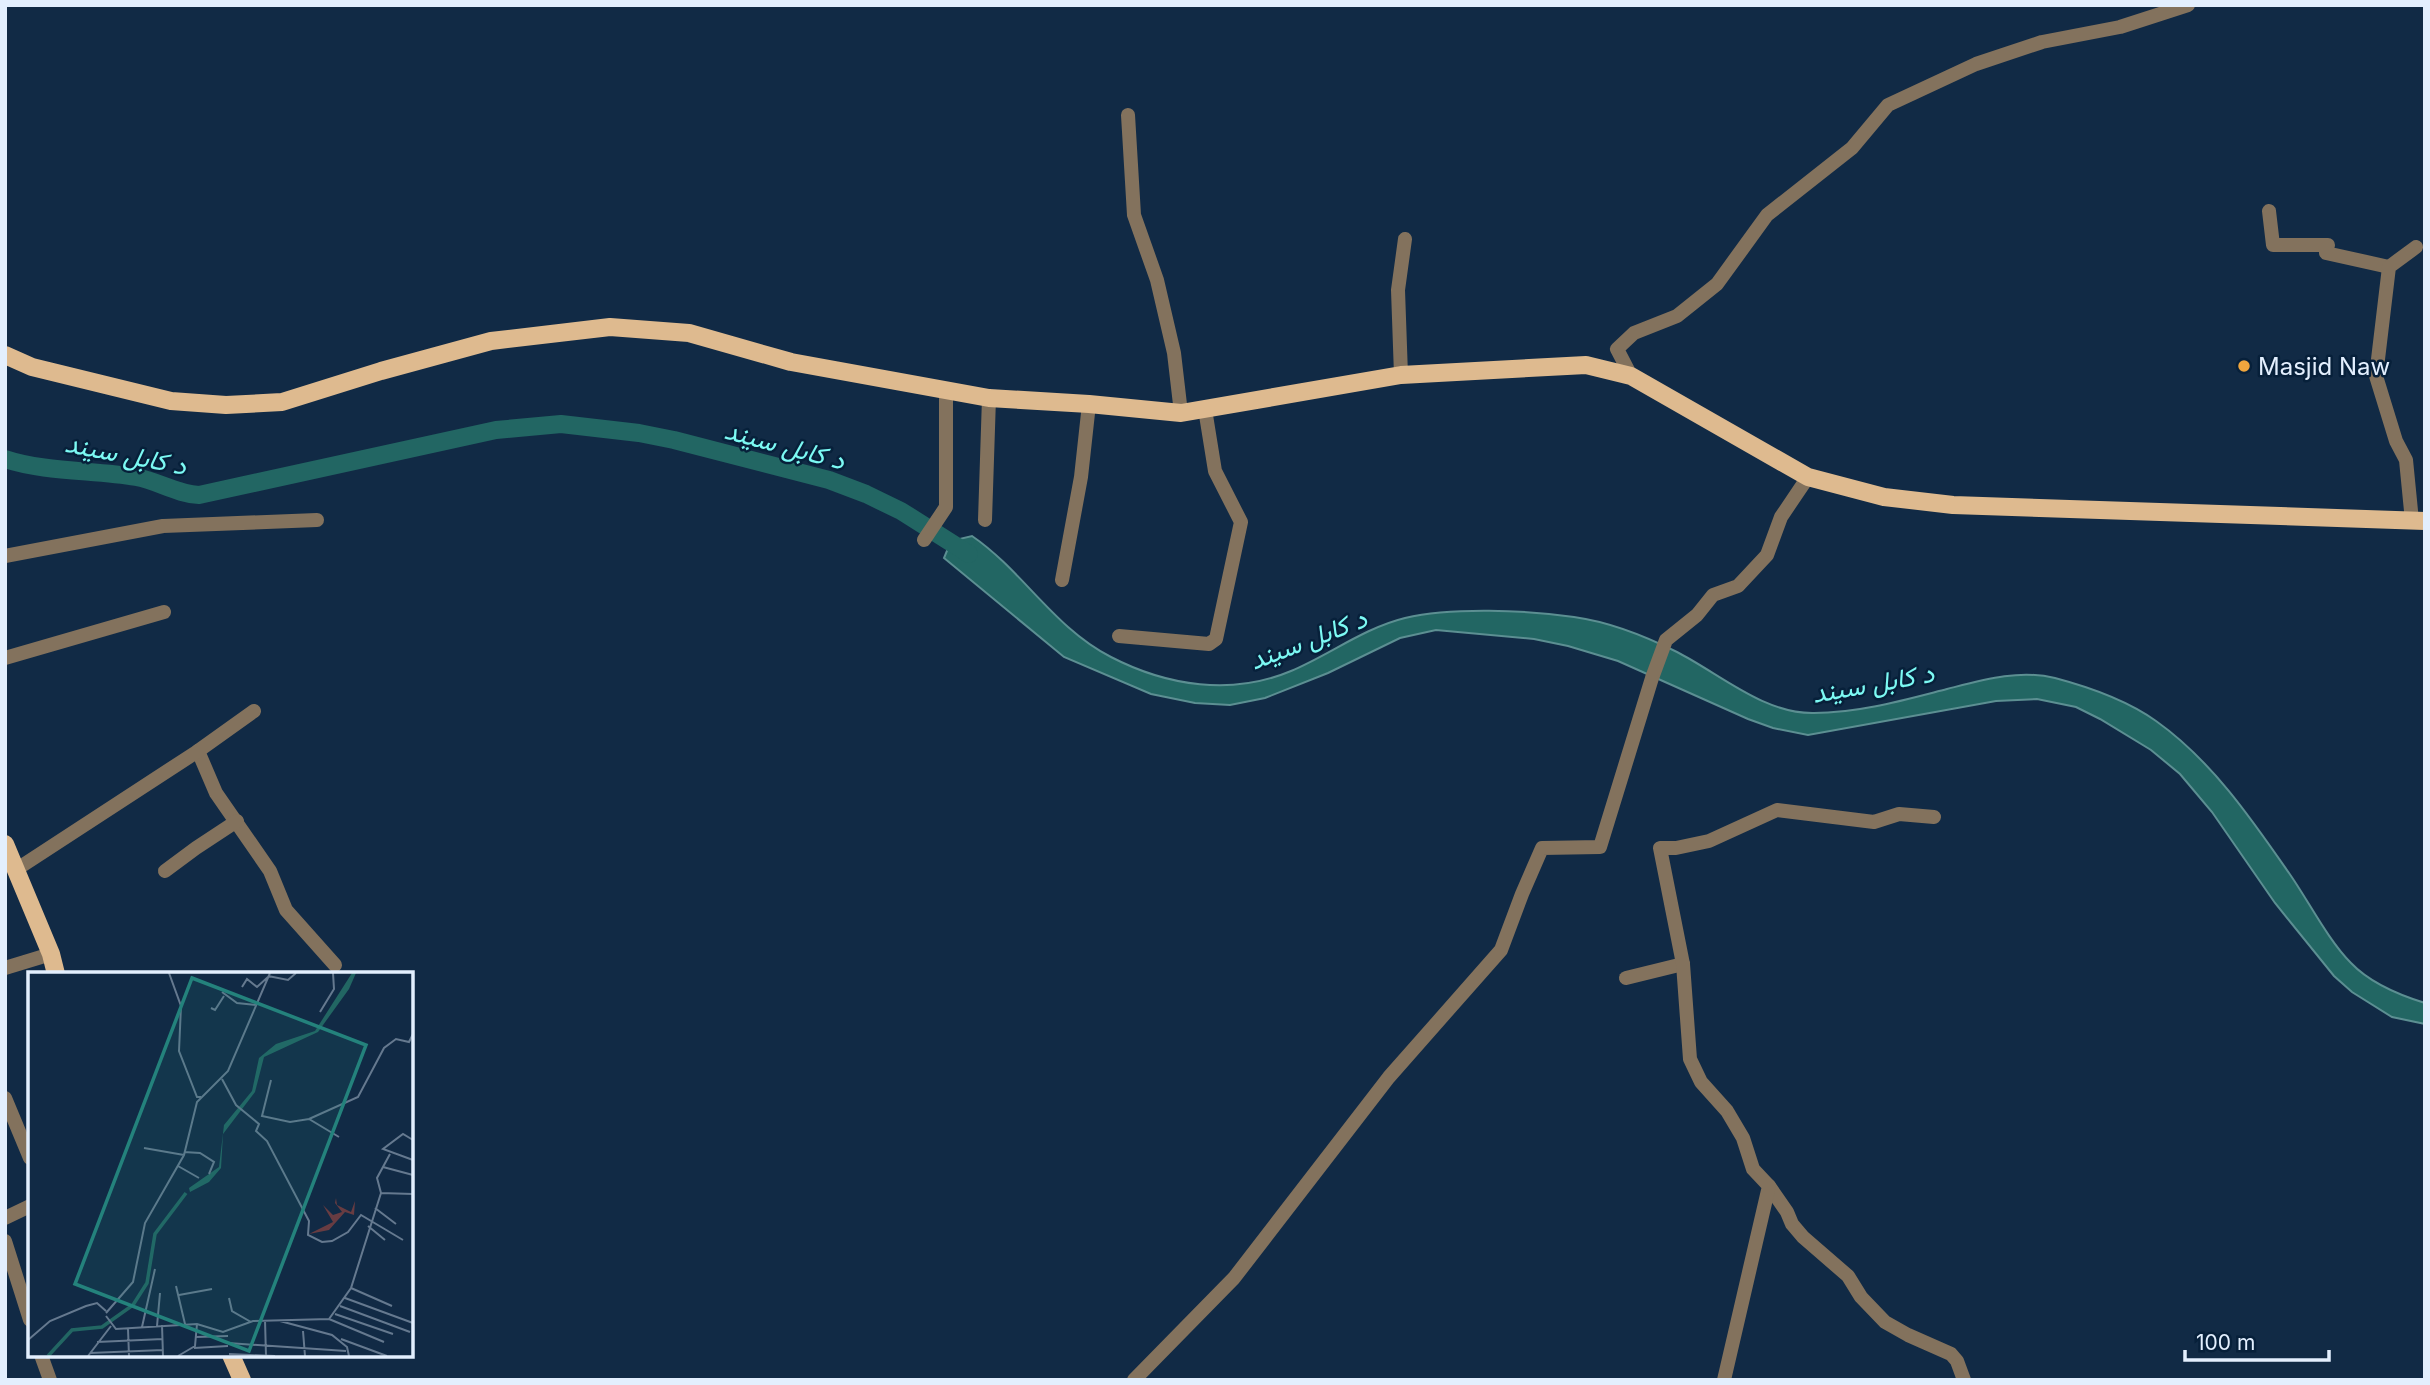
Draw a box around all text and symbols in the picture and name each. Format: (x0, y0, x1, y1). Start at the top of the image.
place label: Masjid Naw (2258, 352, 2390, 381)
marker: Masjid Naw (2236, 358, 2252, 374)
water label: د کابل سيند (721, 414, 849, 477)
water label: د کابل سيند (62, 427, 190, 482)
water label: د کابل سيند (1245, 602, 1372, 676)
water label: د کابل سيند (1810, 657, 1937, 710)
inset map (28, 972, 413, 1357)
scale bar (2185, 1318, 2328, 1362)
text: 100 m (2196, 1330, 2255, 1355)

